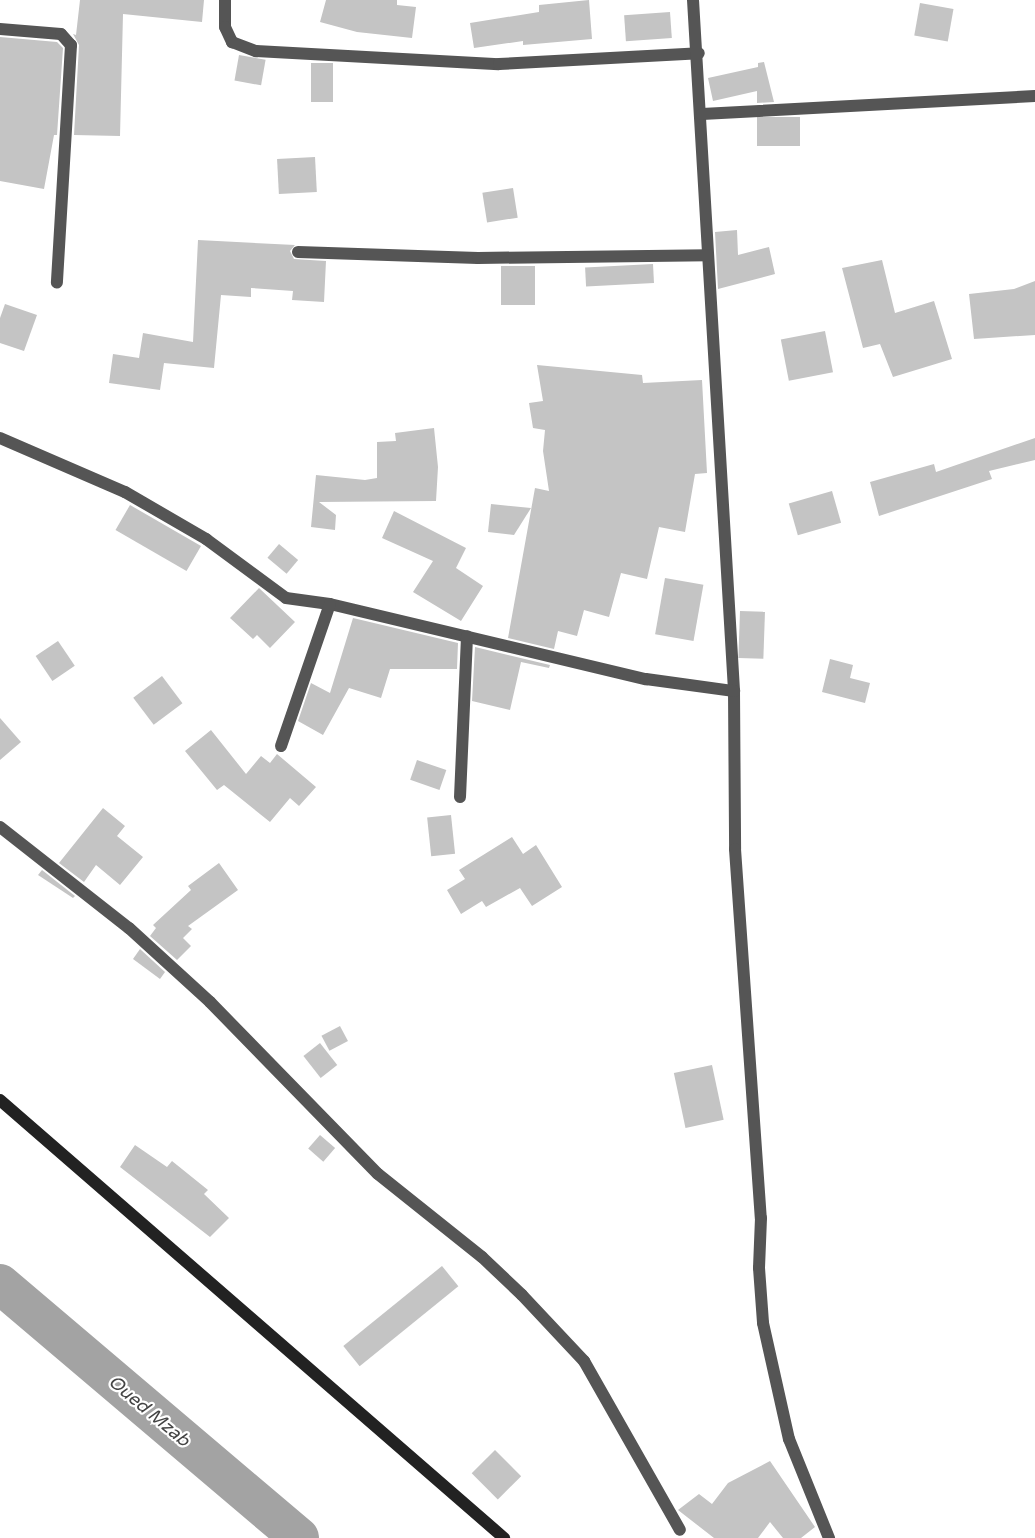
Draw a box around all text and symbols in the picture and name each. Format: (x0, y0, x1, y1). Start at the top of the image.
water label: Oued Mzab (104, 1371, 194, 1451)

